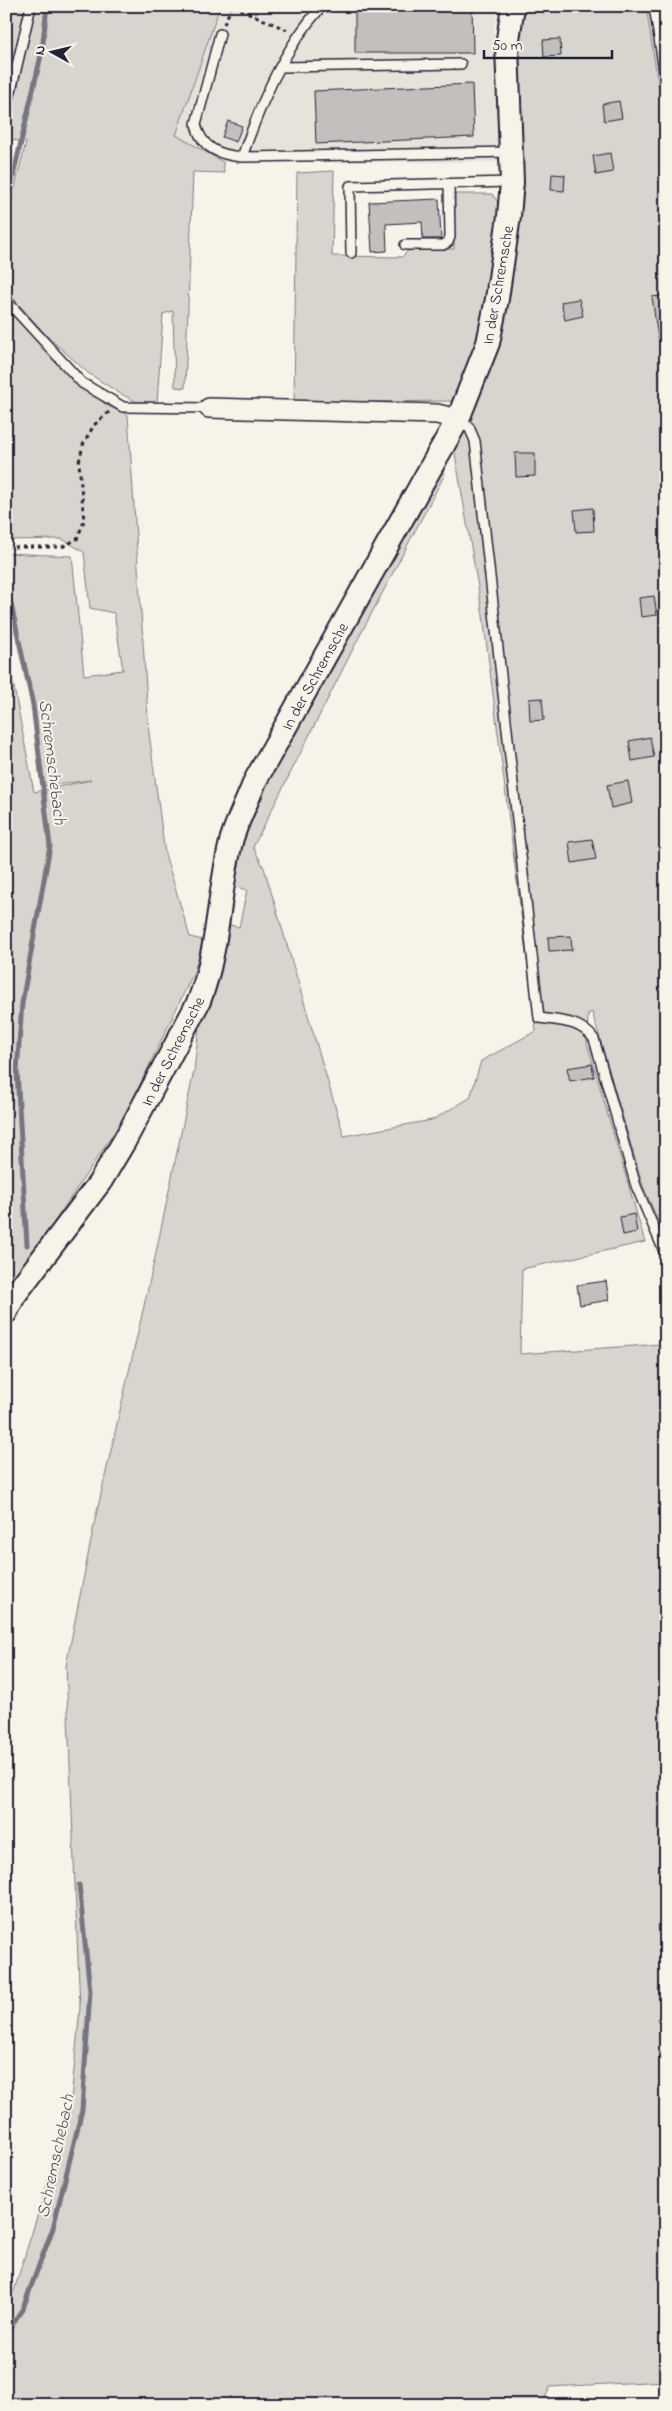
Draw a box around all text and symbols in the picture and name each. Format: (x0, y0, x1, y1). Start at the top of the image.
north arrow (28, 28, 78, 78)
scale bar (484, 28, 612, 60)
text: 50 m (492, 35, 523, 57)
text: N (30, 44, 52, 57)
street label: In der Schremsche (477, 223, 521, 347)
street label: In der Schremsche (276, 618, 356, 735)
water label: Schremschebach (30, 699, 72, 826)
street label: In der Schremsche (136, 992, 212, 1111)
water label: Schremschebach (31, 2092, 83, 2220)

